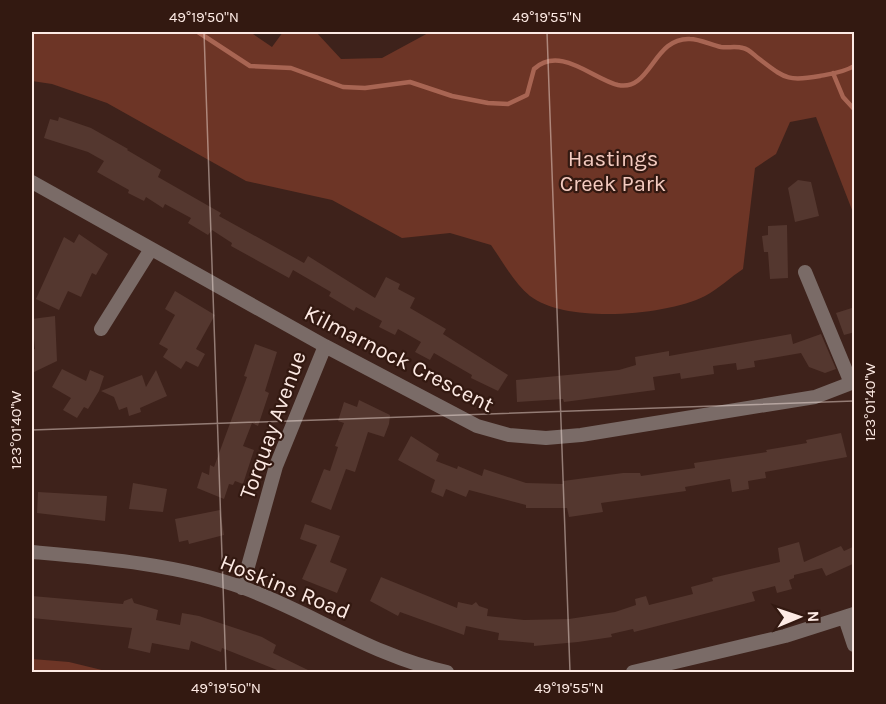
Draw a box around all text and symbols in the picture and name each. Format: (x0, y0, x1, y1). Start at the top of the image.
text: 49°19'50"N (169, 8, 239, 26)
text: 49°19'55"N (512, 8, 582, 26)
park label: Hastings Creek Park (560, 146, 666, 197)
street label: Kilmarnock Crescent (300, 300, 498, 418)
street label: Torquay Avenue (234, 348, 312, 502)
text: 123°01'40"W (861, 362, 879, 441)
text: 123°01'40"W (7, 390, 25, 469)
street label: Hoskins Road (216, 549, 354, 625)
north arrow (769, 587, 829, 647)
text: N (804, 610, 823, 623)
text: 49°19'50"N (191, 679, 261, 697)
text: 49°19'55"N (534, 679, 604, 697)

